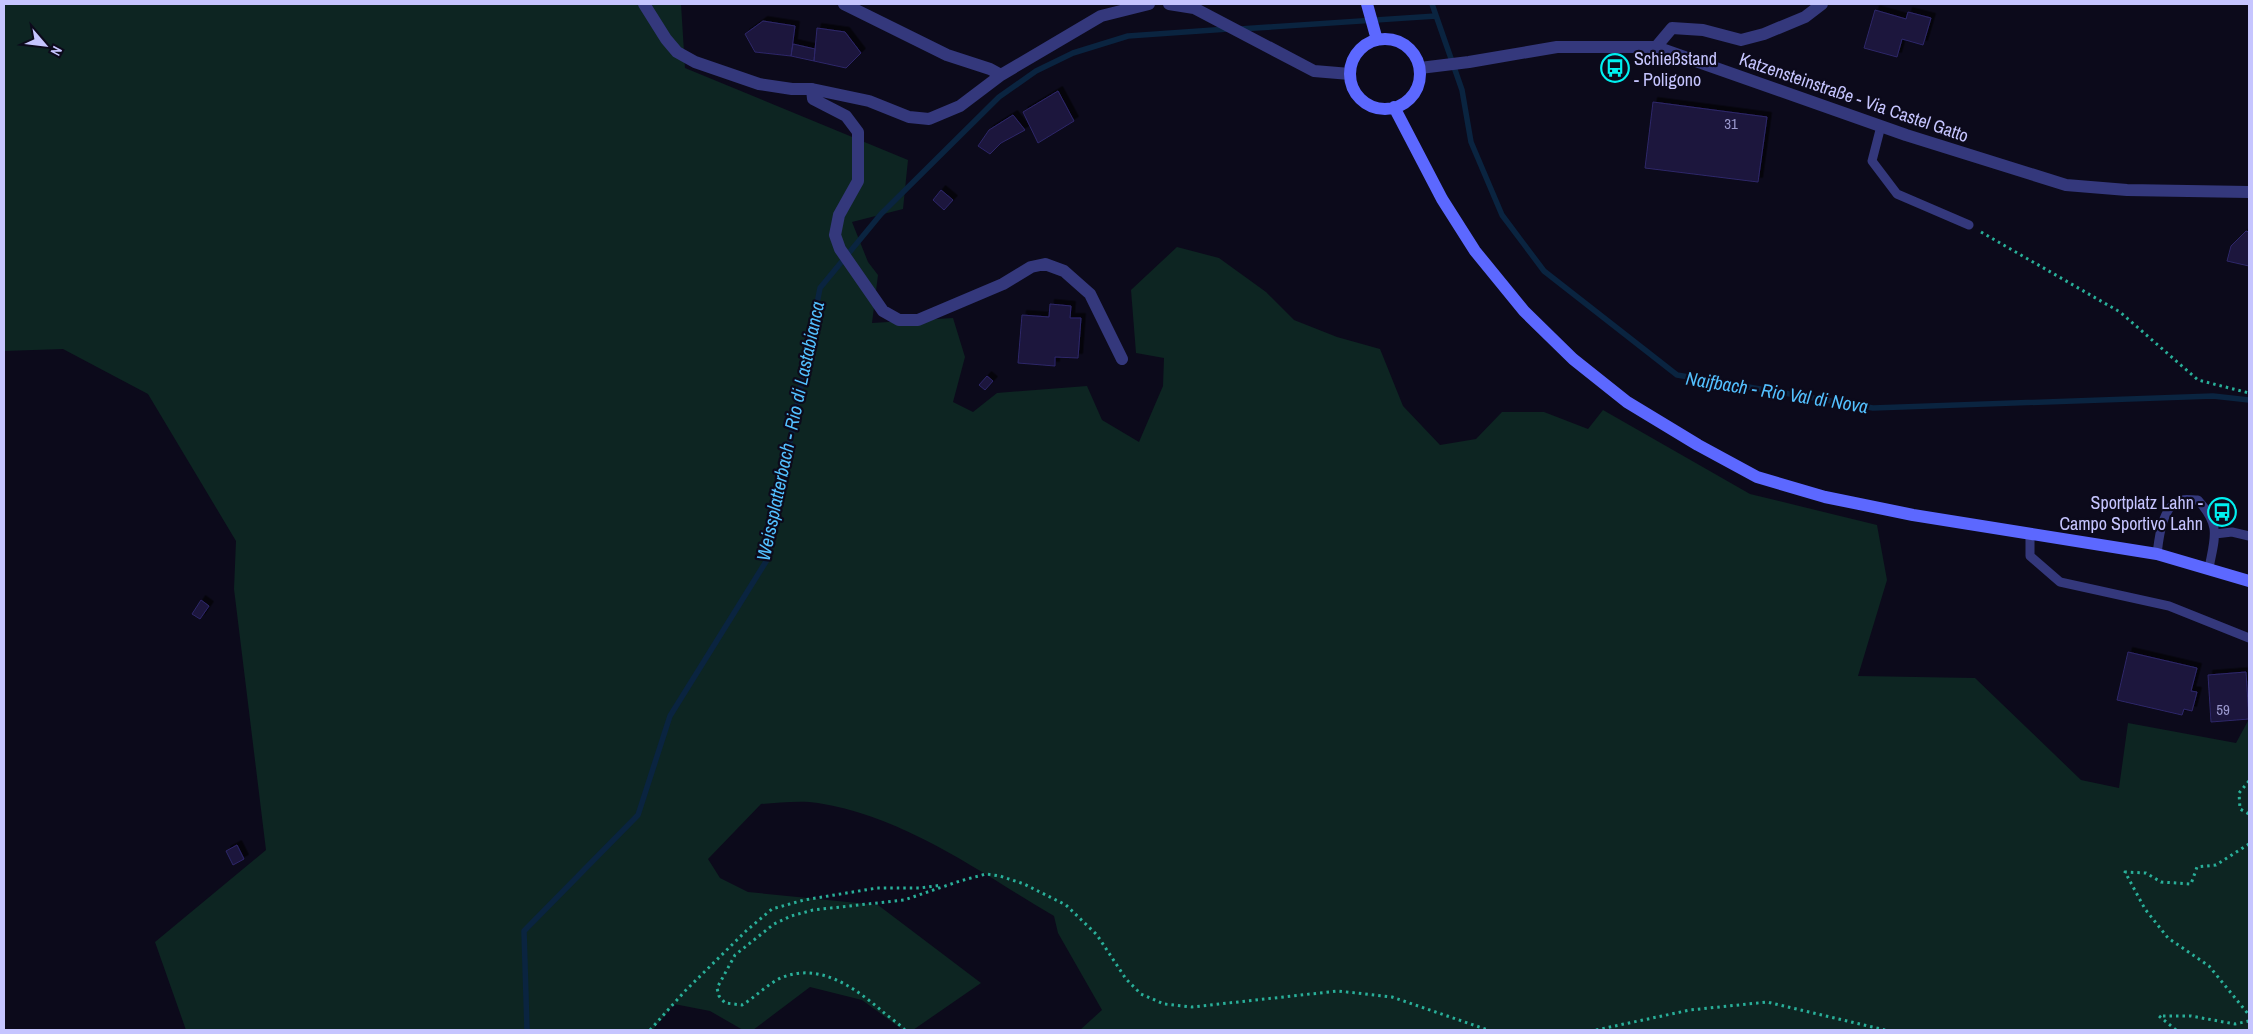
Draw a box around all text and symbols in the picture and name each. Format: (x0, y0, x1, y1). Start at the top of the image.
north arrow (20, 20, 70, 70)
text: N (47, 43, 66, 59)
place label: Schießstand - Poligono (1634, 46, 1717, 92)
street label: Katzensteinstraße - Via Castel Gatto (1736, 46, 1972, 148)
bus stop icon: Schießstand - Poligono (1600, 53, 1630, 83)
house number: 31 (1724, 113, 1738, 134)
water label: Weissplatterbach - Rio di Lastabianca (750, 299, 830, 563)
water label: Naifbach - Rio Val di Nova (1684, 365, 1870, 419)
place label: Sportplatz Lahn - Campo Sportivo Lahn (2059, 490, 2203, 536)
bus stop icon: Sportplatz Lahn - Campo Sportivo Lahn (2207, 497, 2237, 527)
house number: 59 (2216, 699, 2230, 720)

